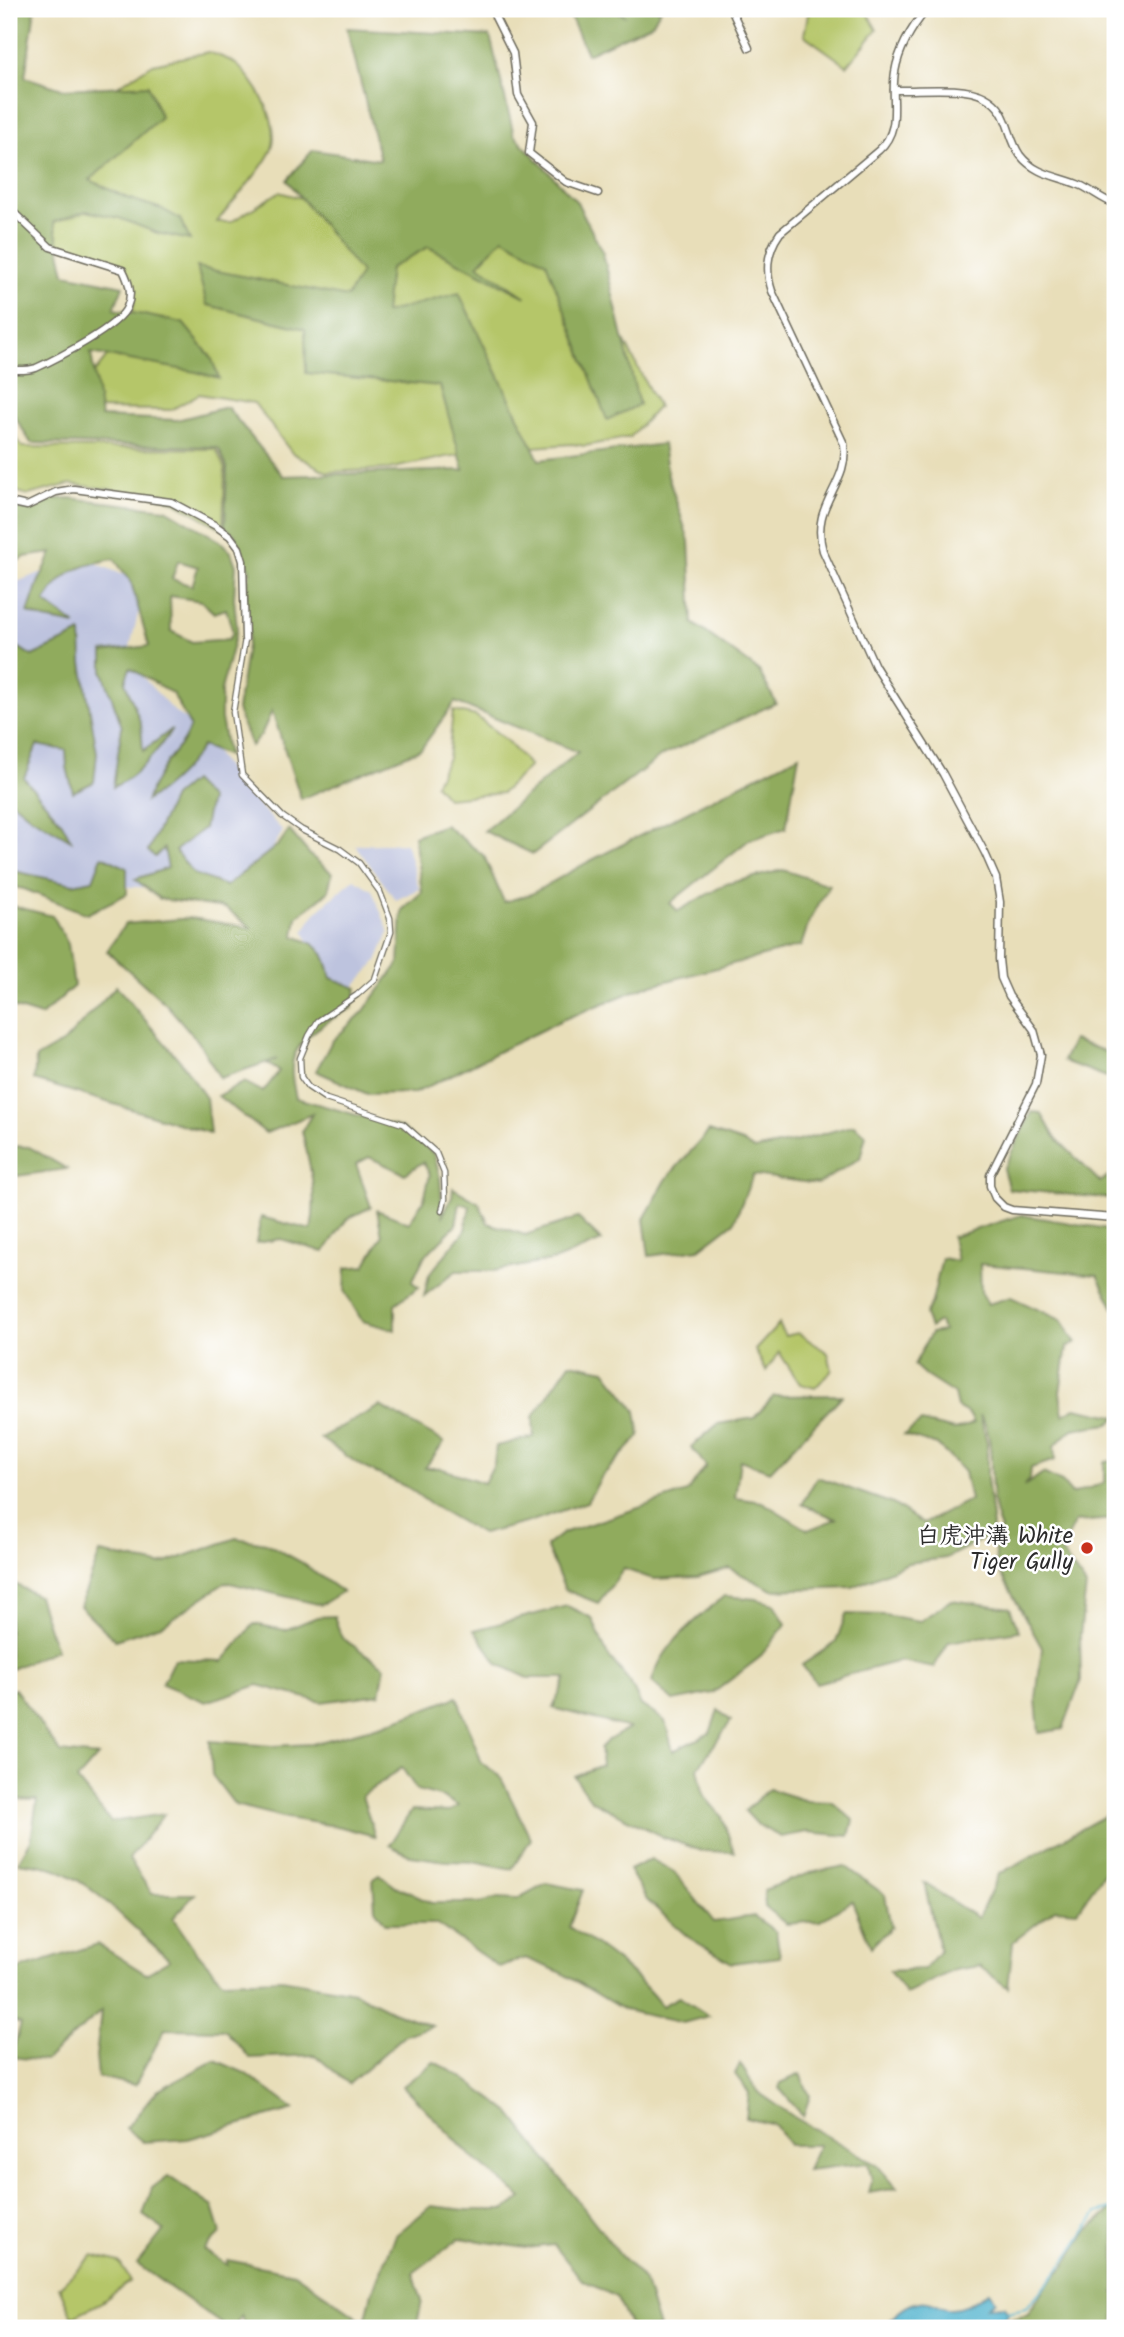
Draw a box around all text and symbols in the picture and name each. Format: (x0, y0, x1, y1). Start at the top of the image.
place label: 白虎沖溝 White Tiger Gully (917, 1519, 1073, 1581)
marker: 白虎沖溝 White Tiger Gully (1079, 1540, 1095, 1556)

